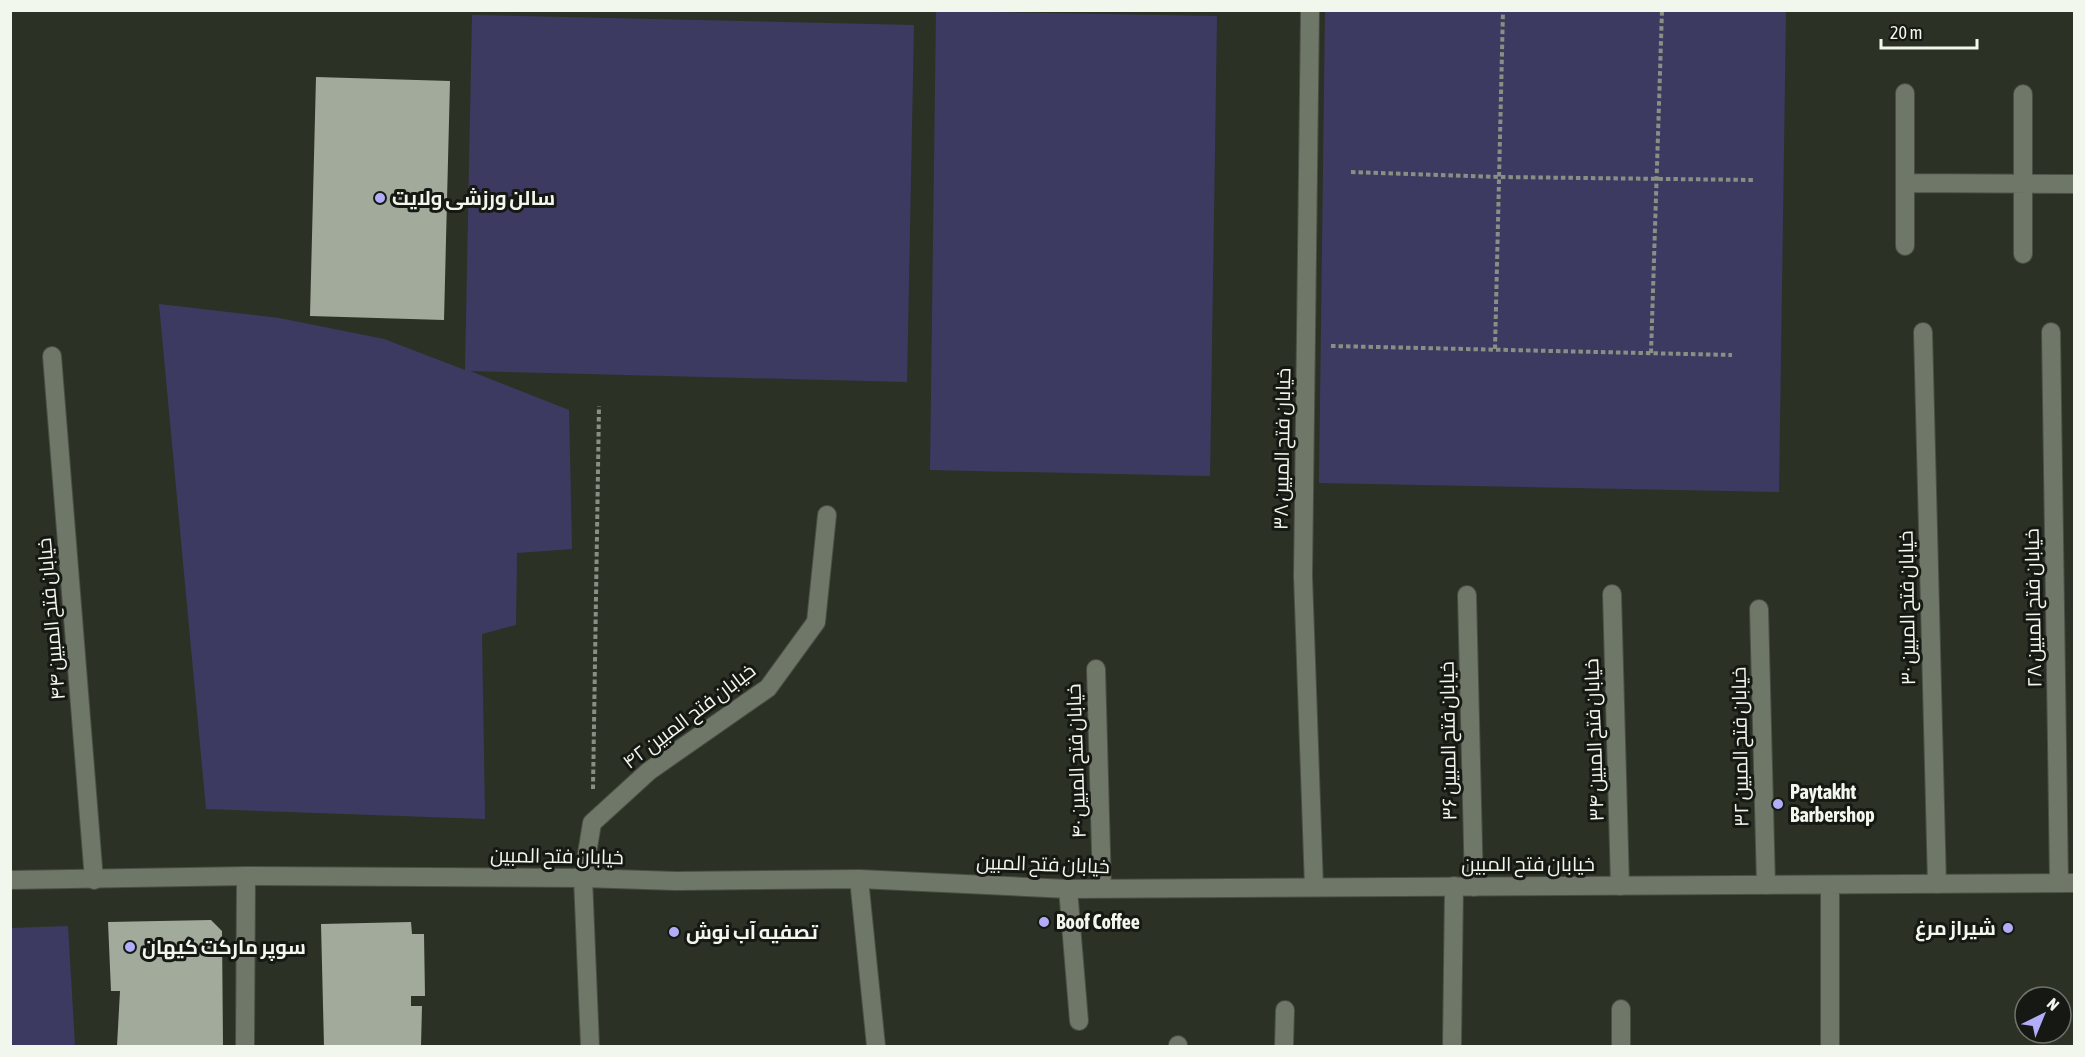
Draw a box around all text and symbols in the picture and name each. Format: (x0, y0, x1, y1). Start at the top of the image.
scale bar (1881, 12, 1977, 50)
text: 20 m (1890, 22, 1922, 43)
place label: سالن ورزشی ولایت (392, 186, 555, 210)
marker: سالن ورزشی ولایت (373, 191, 387, 205)
street label: خیابان فتح المبین ۳۸ (1269, 368, 1297, 530)
street label: خیابان فتح المبین ۲۸ (2020, 528, 2048, 688)
street label: خیابان فتح المبین ۳۰ (1894, 530, 1922, 686)
street label: خیابان فتح المبین ۴۴ (32, 537, 72, 701)
street label: خیابان فتح المبین ۴۲ (618, 658, 761, 775)
street label: خیابان فتح المبین ۳۴ (1579, 658, 1611, 822)
street label: خیابان فتح المبین ۳۶ (1435, 661, 1463, 821)
street label: خیابان فتح المبین ۳۲ (1727, 667, 1755, 827)
street label: خیابان فتح المبین ۴۰ (1061, 683, 1093, 839)
place label: Paytakht Barbershop (1790, 780, 1875, 826)
marker: Paytakht Barbershop (1771, 797, 1785, 811)
street label: خیابان فتح المبین (490, 843, 624, 871)
street label: خیابان فتح المبین (976, 850, 1110, 880)
street label: خیابان فتح المبین (1461, 852, 1595, 878)
place label: Boof Coffee (1056, 910, 1140, 933)
marker: Boof Coffee (1037, 915, 1051, 929)
place label: شیراز مرغ (1915, 916, 1996, 942)
place label: تصفیه آب نوش (686, 920, 818, 944)
marker: شیراز مرغ (2001, 921, 2015, 935)
marker: تصفیه آب نوش (667, 925, 681, 939)
place label: سوپر مارکت کیهان (142, 935, 306, 961)
marker: سوپر مارکت کیهان (123, 940, 137, 954)
north arrow (2013, 985, 2073, 1045)
text: N (2044, 994, 2063, 1014)

